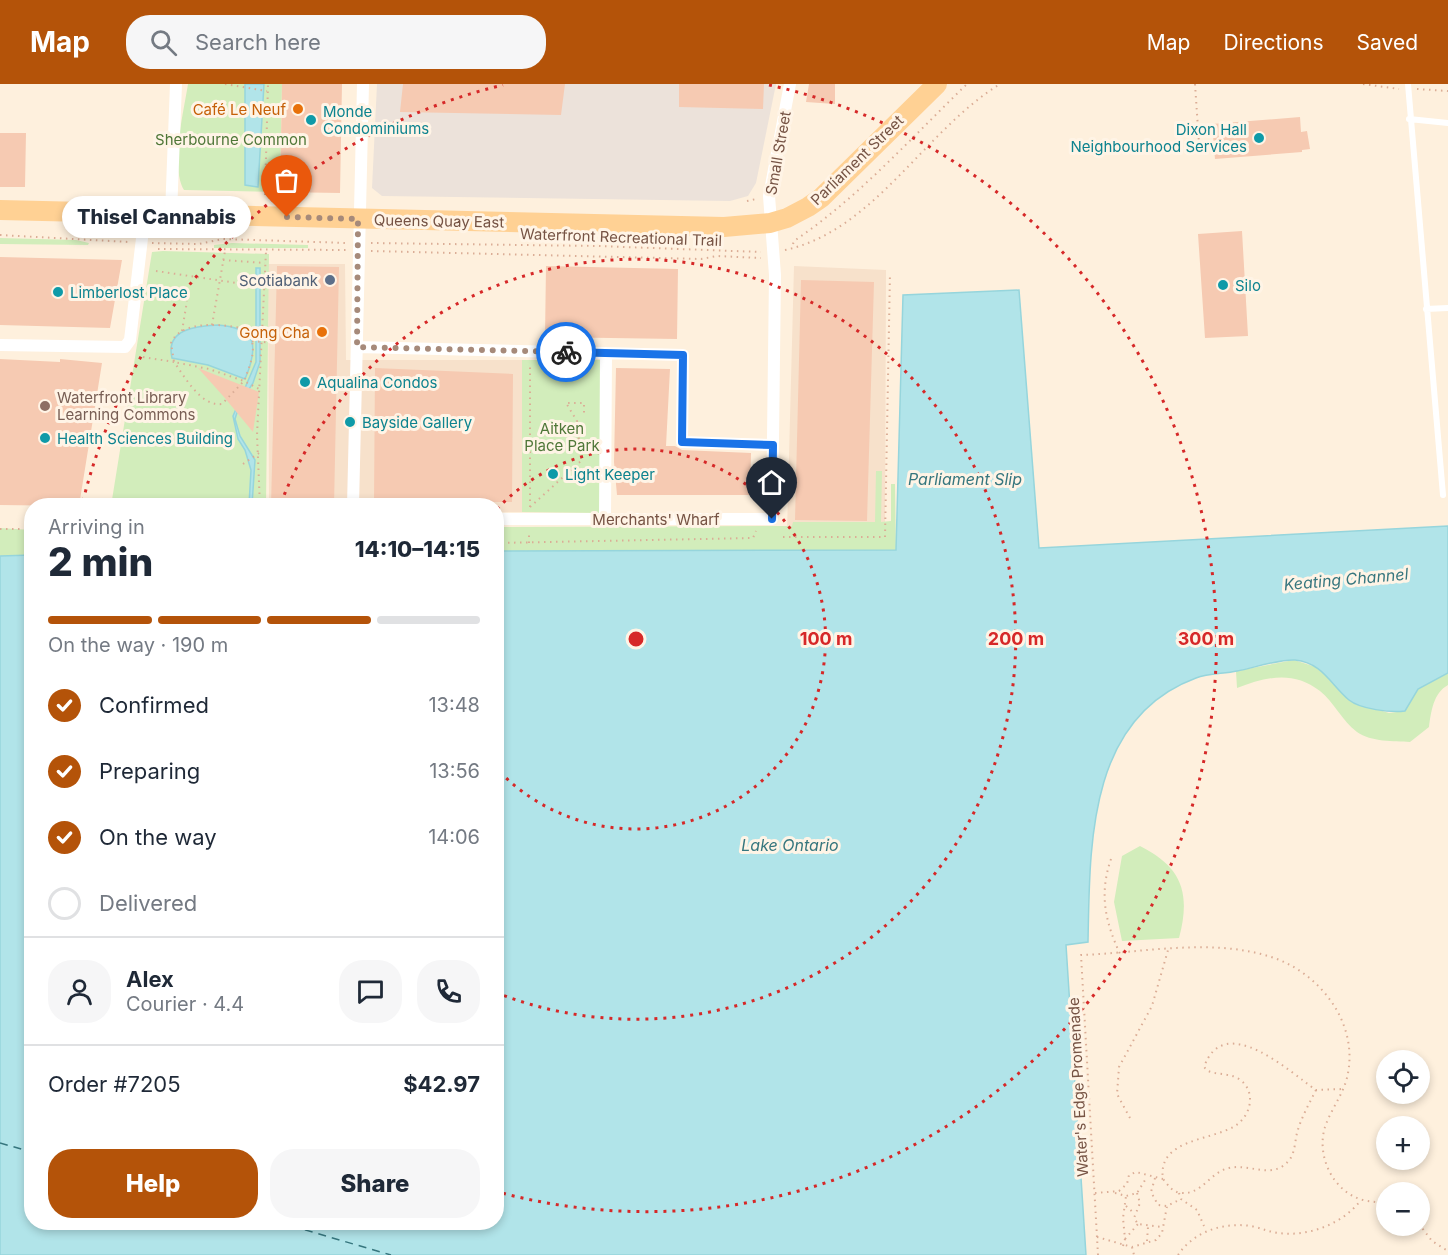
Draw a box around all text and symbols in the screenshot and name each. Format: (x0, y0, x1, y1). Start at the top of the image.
search box (126, 15, 546, 69)
text: Map (30, 25, 90, 59)
icon: search (147, 26, 180, 59)
text: Search here (195, 29, 321, 55)
text: Map (1147, 30, 1190, 55)
text: Directions (1223, 30, 1324, 55)
text: Saved (1357, 30, 1418, 55)
place label: Café Le Neuf (193, 100, 286, 119)
marker: Café Le Neuf (291, 102, 305, 116)
place label: Monde Condominiums (323, 102, 429, 138)
street label: Small Street (761, 109, 795, 197)
street label: Parliament Street (807, 111, 907, 209)
marker: Monde Condominiums (304, 113, 318, 127)
place label: Dixon Hall Neighbourhood Services (1071, 120, 1247, 156)
park label: Sherbourne Common (155, 130, 307, 149)
marker: Dixon Hall Neighbourhood Services (1252, 131, 1266, 145)
pin (261, 155, 312, 217)
icon: bag (270, 164, 303, 197)
callout: Thisel Cannabis (62, 196, 251, 238)
text: Thisel Cannabis (77, 205, 236, 229)
street label: Queens Quay East (374, 210, 504, 232)
street label: Waterfront Recreational Trail (520, 224, 722, 250)
place label: Scotiabank (239, 271, 319, 290)
marker: Scotiabank (323, 273, 337, 287)
place label: Silo (1235, 276, 1261, 295)
marker: Silo (1216, 278, 1230, 292)
place label: Limberlost Place (70, 283, 188, 302)
marker: Limberlost Place (51, 285, 65, 299)
courier (536, 322, 596, 382)
place label: Gong Cha (239, 323, 310, 342)
marker: Gong Cha (315, 325, 329, 339)
icon: bike (550, 336, 583, 369)
place label: Aqualina Condos (317, 373, 438, 392)
marker: Aqualina Condos (298, 375, 312, 389)
place label: Waterfront Library Learning Commons (57, 388, 196, 424)
marker: Waterfront Library Learning Commons (38, 399, 52, 413)
place label: Bayside Gallery (362, 413, 473, 432)
marker: Bayside Gallery (343, 415, 357, 429)
park label: Aitken Place Park (524, 419, 600, 455)
place label: Health Sciences Building (57, 429, 233, 448)
marker: Health Sciences Building (38, 431, 52, 445)
pin (746, 457, 797, 519)
place label: Light Keeper (565, 465, 655, 484)
icon: home (755, 466, 788, 499)
marker: Light Keeper (546, 467, 560, 481)
water label: Parliament Slip (908, 469, 1022, 489)
street label: Merchants' Wharf (592, 510, 720, 529)
text: Arriving in (48, 515, 145, 539)
text: 14:10–14:15 (355, 536, 480, 562)
text: 2 min (48, 538, 153, 585)
water label: Keating Channel (1283, 564, 1409, 594)
text: 100 m (800, 628, 852, 649)
text: 200 m (988, 628, 1044, 649)
text: 300 m (1178, 628, 1234, 649)
centre of rings (626, 629, 646, 649)
text: On the way · 190 m (48, 633, 228, 657)
icon: check (48, 689, 81, 722)
text: Confirmed (99, 692, 209, 718)
text: 13:48 (428, 693, 480, 717)
icon: check (48, 755, 81, 788)
text: Preparing (99, 758, 200, 784)
text: 13:56 (429, 759, 480, 783)
icon: check (48, 821, 81, 854)
text: On the way (99, 824, 217, 850)
text: 14:06 (428, 825, 480, 849)
water label: Lake Ontario (741, 835, 839, 855)
text: Delivered (99, 890, 197, 916)
button: person (48, 960, 111, 1023)
button: chat (339, 960, 402, 1023)
button: phone (417, 960, 480, 1023)
text: Alex (126, 966, 174, 992)
text: Courier · 4.4 (126, 992, 244, 1016)
street label: Water's Edge Promenade (1064, 997, 1092, 1177)
map controls (1376, 1050, 1430, 1236)
button: locate (1376, 1050, 1430, 1104)
text: Order #7205 (48, 1071, 181, 1097)
text: $42.97 (403, 1071, 480, 1097)
button: + (1376, 1116, 1430, 1170)
button: Help (48, 1149, 258, 1218)
button: Share (270, 1149, 480, 1218)
button: − (1376, 1182, 1430, 1236)

